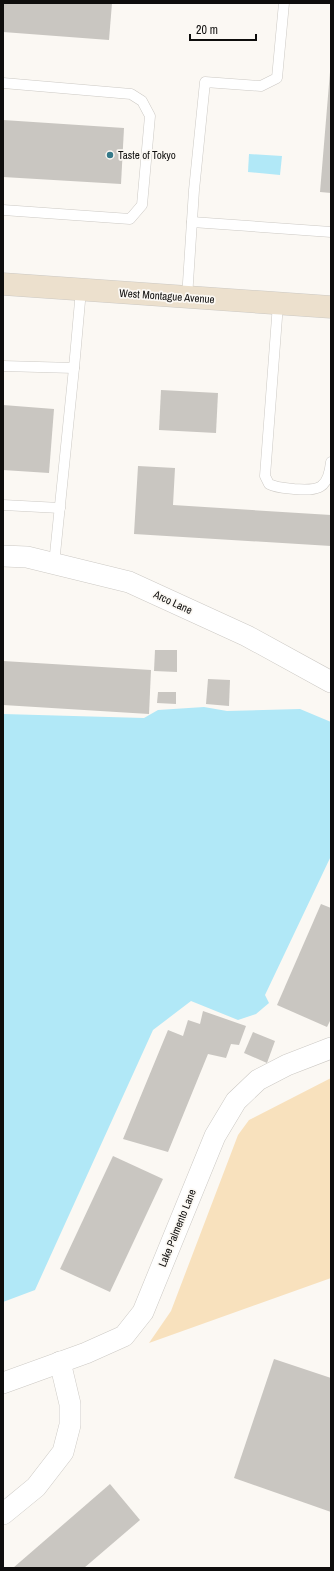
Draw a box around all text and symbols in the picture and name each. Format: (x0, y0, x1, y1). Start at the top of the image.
scale bar (190, 16, 256, 42)
text: 20 m (196, 22, 218, 38)
place label: Taste of Tokyo (118, 148, 176, 162)
marker: Taste of Tokyo (105, 150, 115, 160)
street label: West Montague Avenue (119, 286, 215, 306)
street label: Arco Lane (150, 587, 195, 617)
street label: Lake Palmento Lane (155, 1187, 199, 1269)

